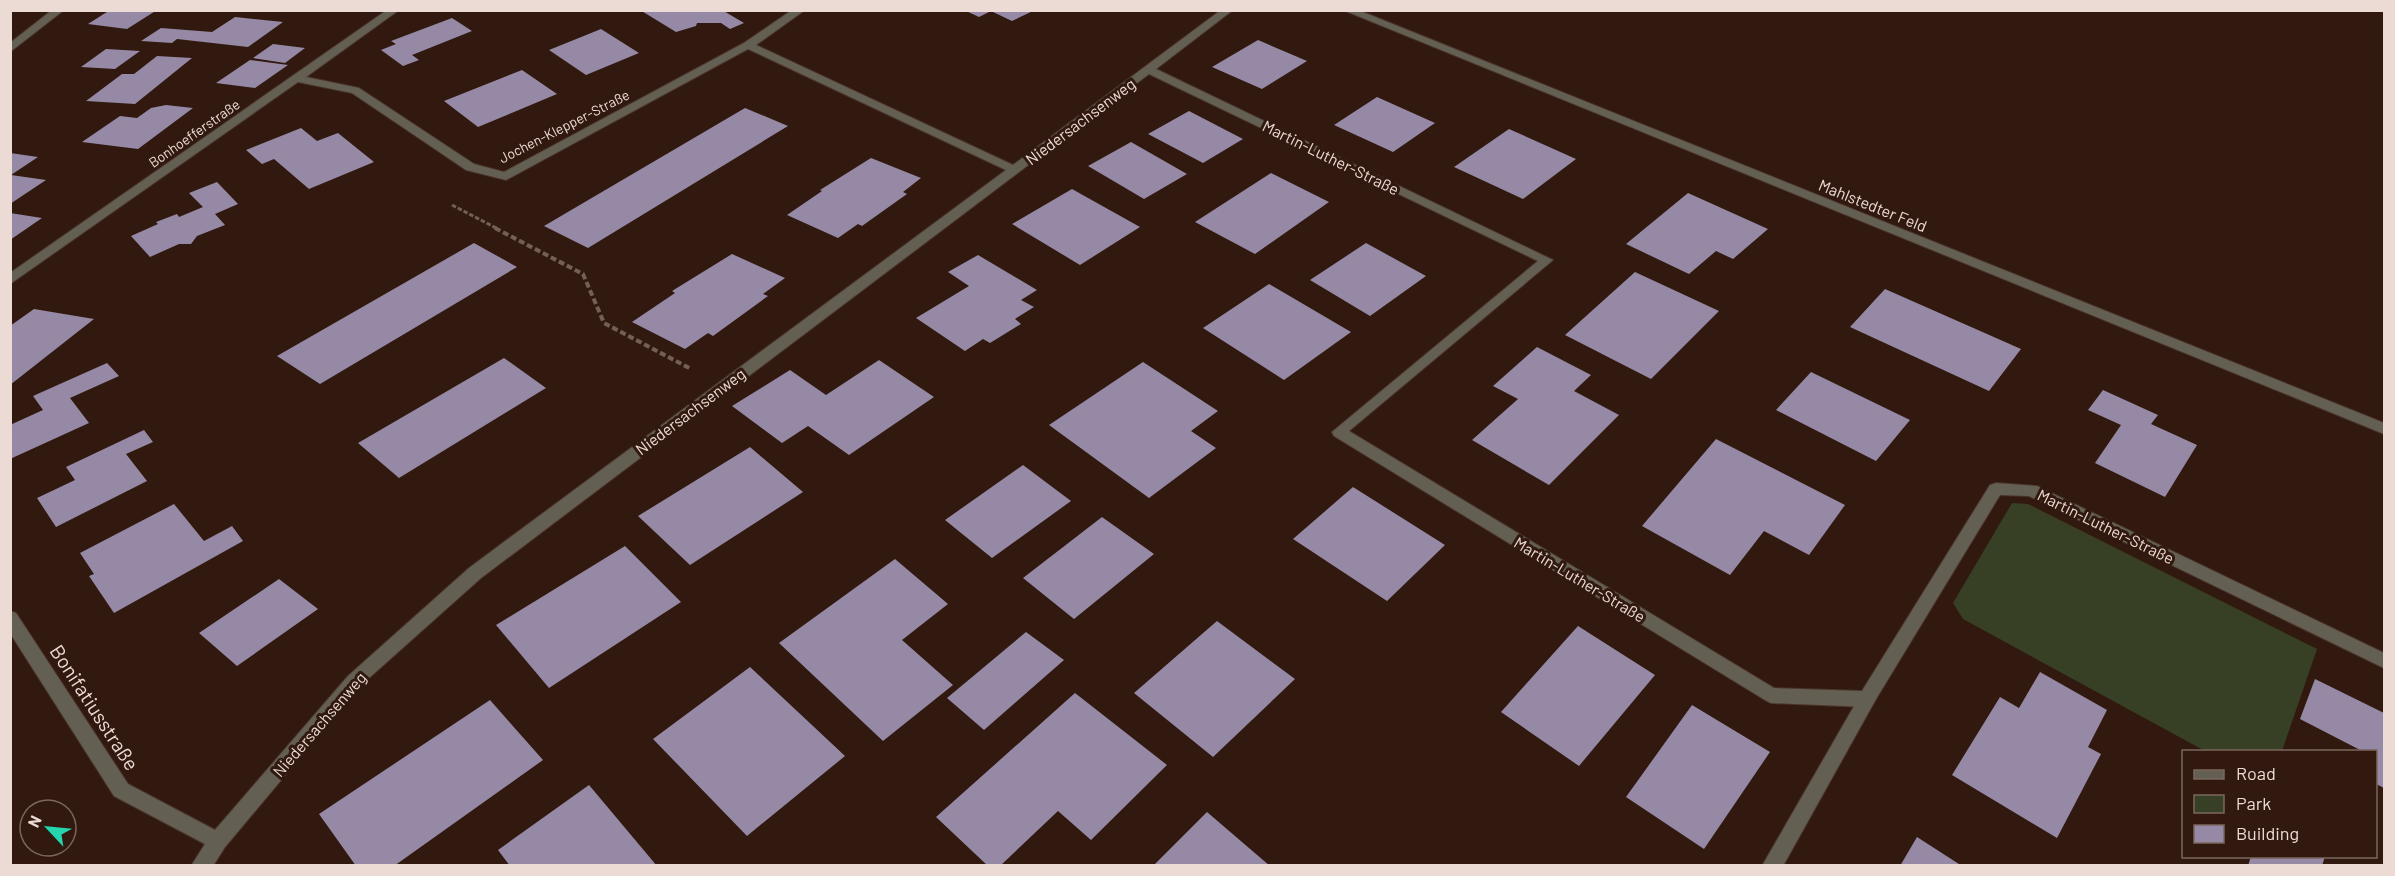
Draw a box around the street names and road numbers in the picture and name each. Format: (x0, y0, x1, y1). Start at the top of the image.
street label: Niedersachsenweg (1021, 74, 1139, 168)
street label: Jochen-Klepper-Straße (496, 86, 632, 166)
street label: Bonhoefferstraße (145, 95, 243, 171)
street label: Martin-Luther-Straße (1260, 116, 1402, 198)
street label: Mahlstedter Feld (1816, 175, 1930, 235)
street label: Niedersachsenweg (631, 364, 749, 458)
street label: Martin-Luther-Straße (2035, 485, 2177, 567)
street label: Martin-Luther-Straße (1511, 532, 1649, 626)
street label: Bonifatiusstraße (46, 640, 144, 774)
street label: Niedersachsenweg (268, 668, 370, 780)

